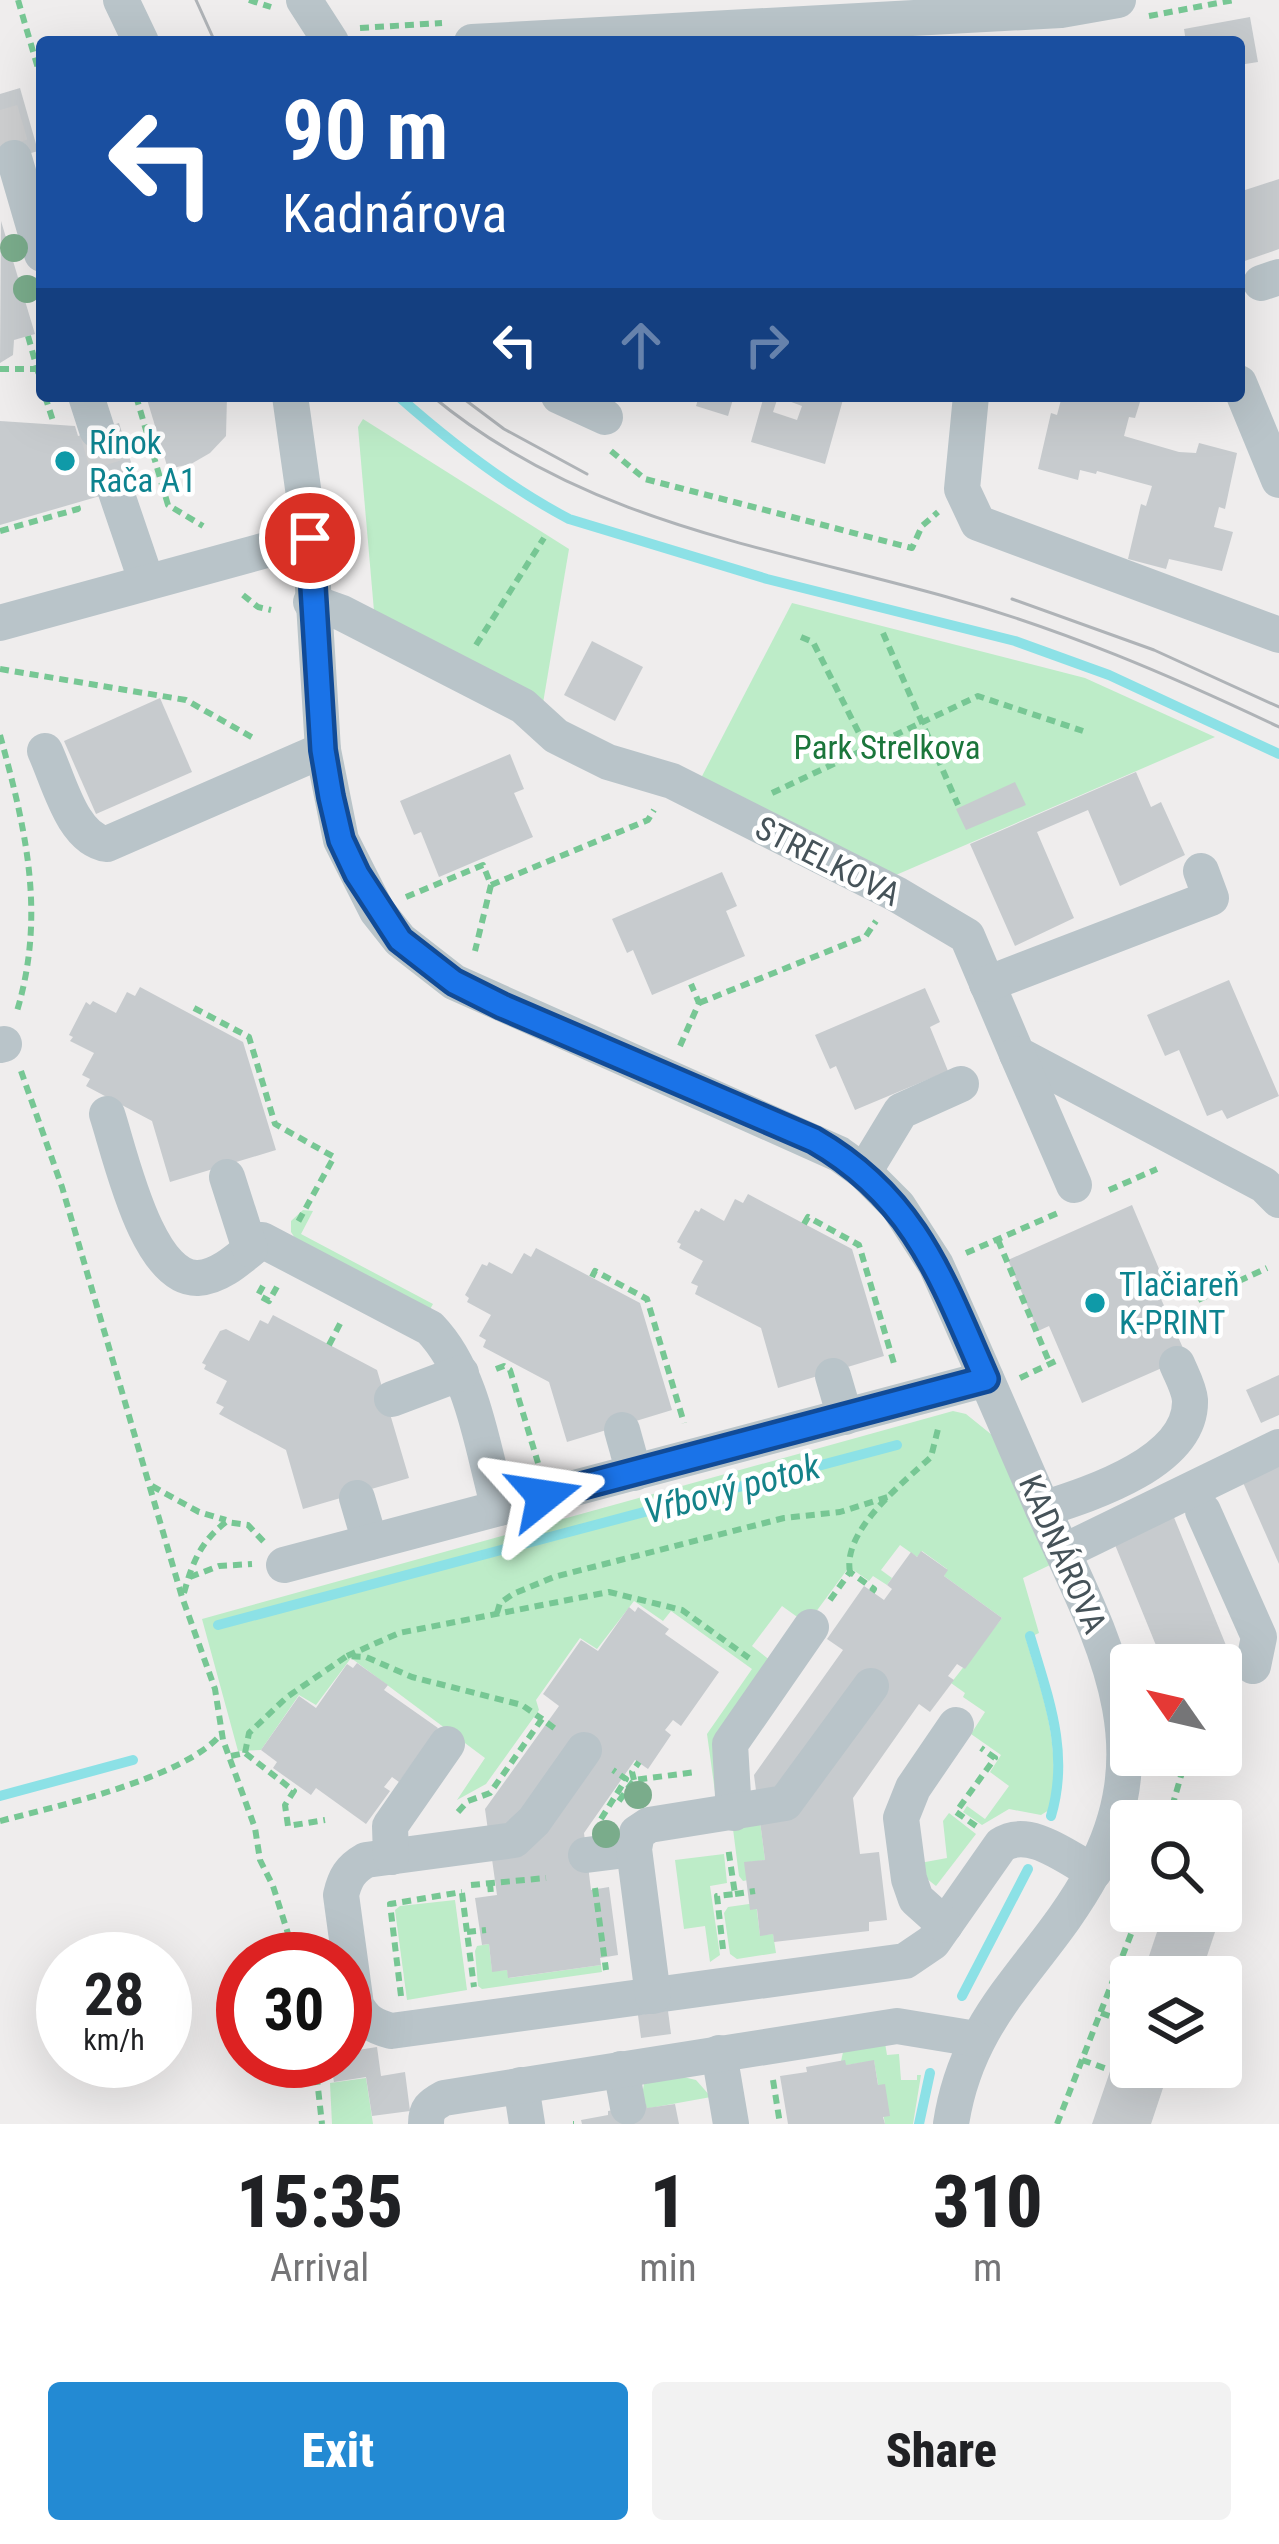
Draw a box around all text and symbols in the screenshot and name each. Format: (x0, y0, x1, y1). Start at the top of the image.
text: 90 m (282, 81, 449, 180)
icon: left (84, 84, 240, 240)
text: Kadnárova (282, 182, 507, 245)
icon: left (482, 312, 548, 378)
icon: ahead (608, 312, 674, 378)
icon: right (734, 312, 800, 378)
place label: Rínok Rača A1 (89, 423, 196, 500)
marker: Rínok Rača A1 (52, 448, 78, 474)
pin (259, 487, 361, 589)
icon: arrive (277, 505, 343, 571)
park label: Park Strelkova (794, 728, 980, 767)
street label: STRELKOVA (749, 808, 907, 914)
place label: Tlačiareň K-PRINT (1119, 1265, 1239, 1342)
marker: Tlačiareň K-PRINT (1082, 1290, 1108, 1316)
position arrow (481, 1433, 607, 1559)
water label: Vŕbový potok (639, 1445, 826, 1533)
street label: KADNÁROVA (1011, 1469, 1115, 1639)
north arrow (1110, 1644, 1242, 1776)
map controls (1110, 1644, 1242, 2088)
button: search (1110, 1800, 1242, 1932)
speed limit sign: 30 (216, 1932, 372, 2088)
button: layers (1110, 1956, 1242, 2088)
text: 28 (84, 1959, 144, 2030)
text: km/h (83, 2022, 145, 2057)
text: 15:35 (236, 2160, 403, 2245)
text: 1 (650, 2160, 686, 2245)
text: 310 (933, 2160, 1043, 2245)
text: Arrival (270, 2245, 369, 2291)
text: min (639, 2245, 697, 2291)
text: m (973, 2245, 1002, 2291)
button: Exit (48, 2382, 628, 2520)
button: Share (652, 2382, 1231, 2520)

